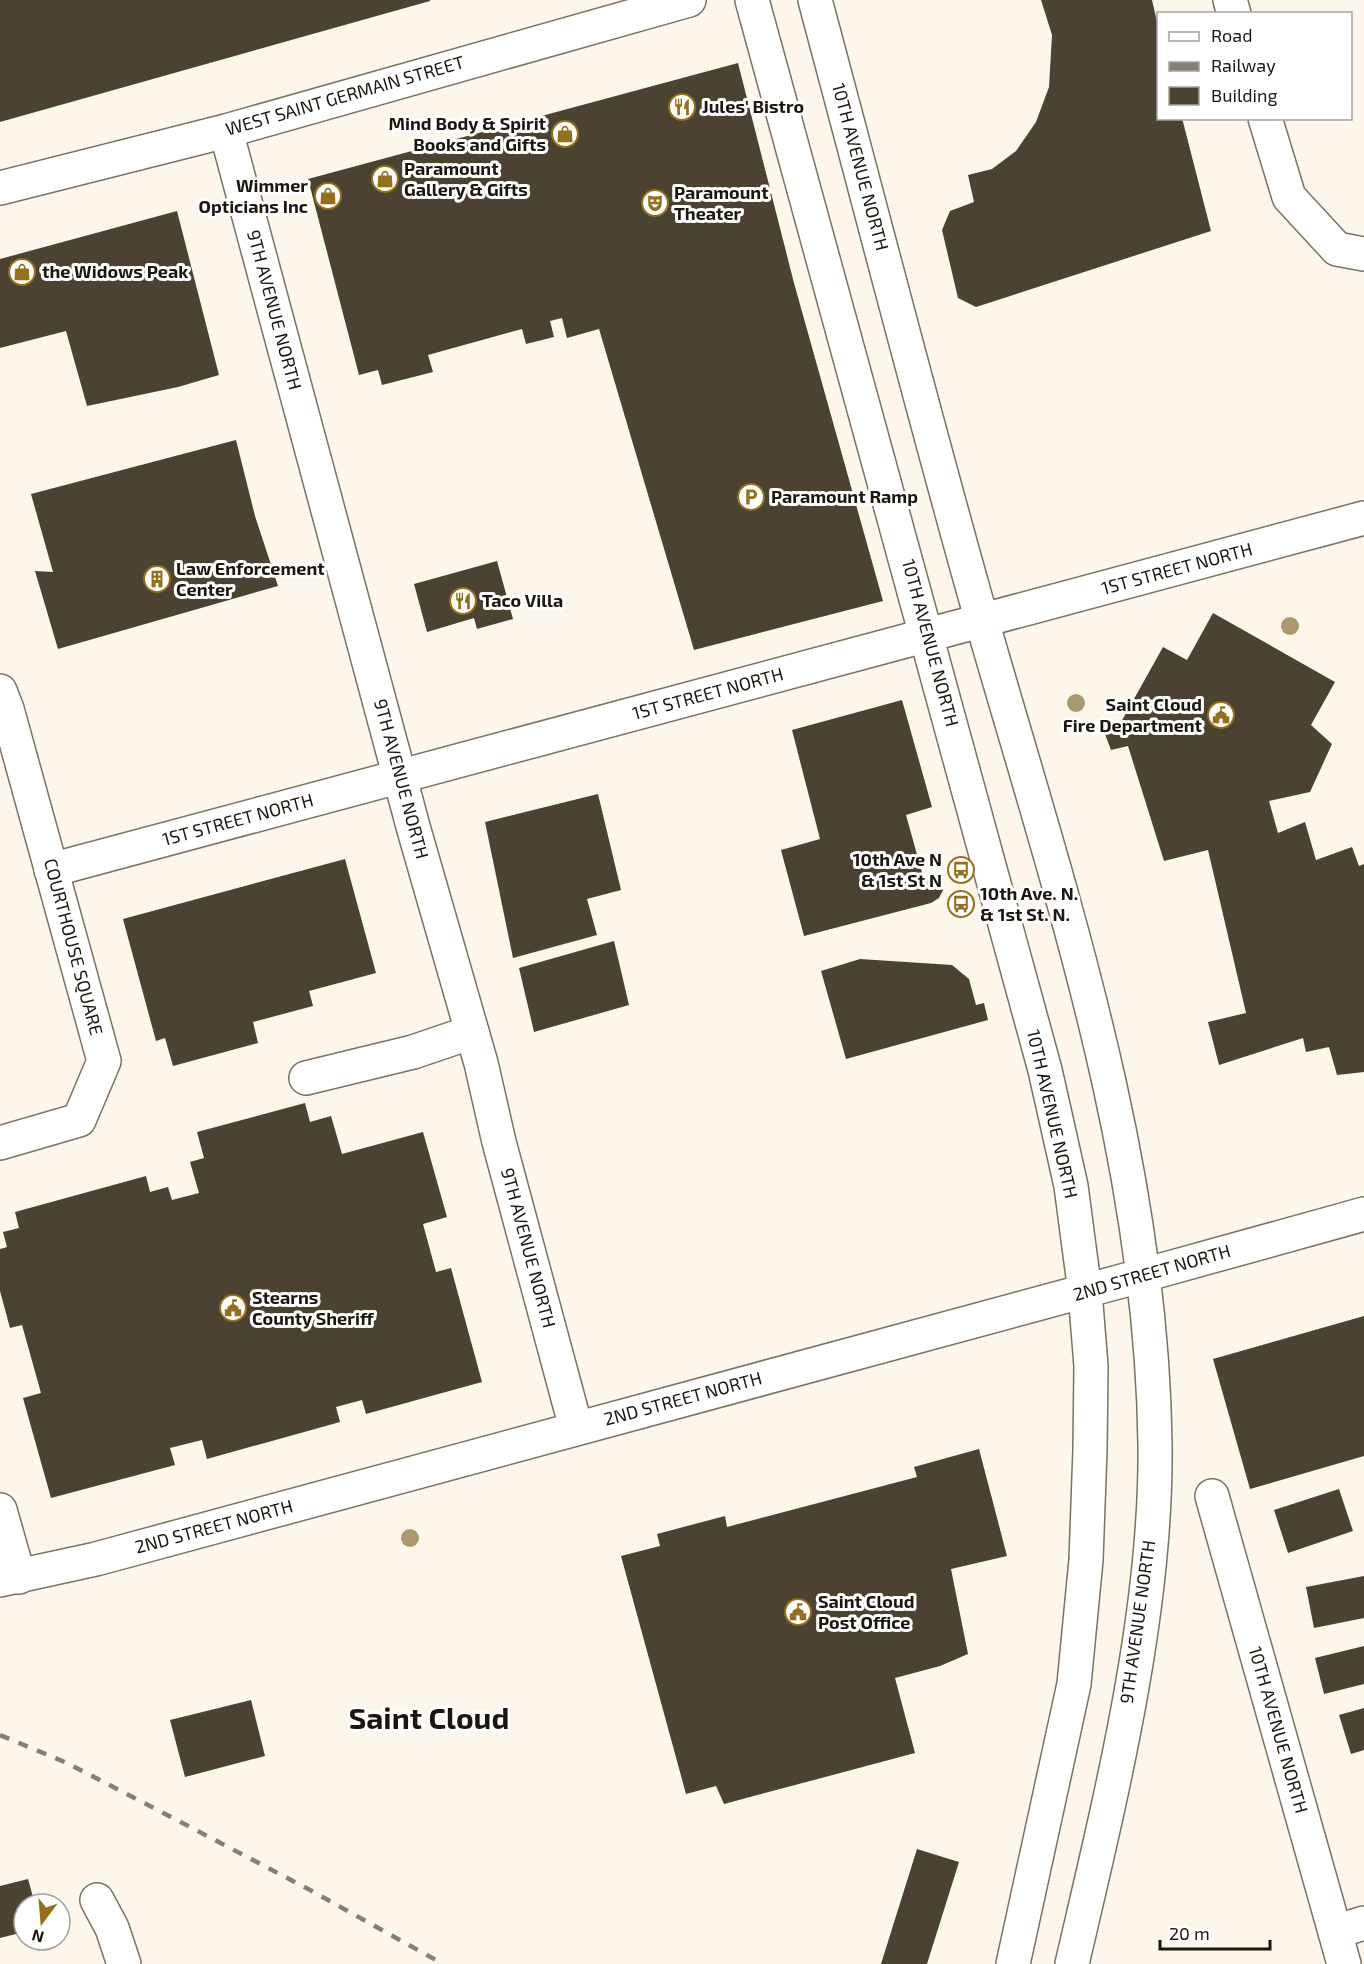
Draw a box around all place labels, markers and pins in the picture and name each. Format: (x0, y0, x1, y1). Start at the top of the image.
restaurant icon: Jules' Bistro (667, 92, 697, 122)
place label: Jules' Bistro (702, 95, 804, 117)
place label: Mind Body & Spirit Books and Gifts (389, 112, 547, 155)
shop icon: Mind Body & Spirit Books and Gifts (550, 119, 580, 149)
place label: Paramount Gallery & Gifts (404, 157, 528, 200)
shop icon: Paramount Gallery & Gifts (370, 164, 400, 194)
place label: Wimmer Opticians Inc (199, 174, 308, 217)
shop icon: Wimmer Opticians Inc (313, 181, 343, 211)
place label: Paramount Theater (674, 181, 769, 224)
theatre icon: Paramount Theater (640, 188, 670, 218)
shop icon: the Widows Peak (7, 257, 37, 287)
place label: the Widows Peak (42, 260, 188, 282)
parking icon: Paramount Ramp (736, 482, 766, 512)
place label: Paramount Ramp (771, 485, 918, 507)
place label: Law Enforcement Center (176, 557, 325, 600)
building icon: Law Enforcement Center (142, 564, 172, 594)
restaurant icon: Taco Villa (448, 586, 478, 616)
place label: Taco Villa (482, 589, 563, 611)
place label: Saint Cloud Fire Department (1063, 693, 1203, 736)
public building icon: Saint Cloud Fire Department (1206, 700, 1236, 730)
place label: 10th Ave N & 1st St N (853, 848, 942, 891)
bus stop icon: 10th Ave N & 1st St N (946, 855, 976, 885)
place label: 10th Ave. N. & 1st St. N. (980, 882, 1078, 925)
bus stop icon: 10th Ave. N. & 1st St. N. (946, 889, 976, 919)
place label: Stearns County Sheriff (252, 1286, 375, 1329)
public building icon: Stearns County Sheriff (218, 1293, 248, 1323)
place label: Saint Cloud Post Office (818, 1590, 914, 1633)
public building icon: Saint Cloud Post Office (783, 1597, 813, 1627)

